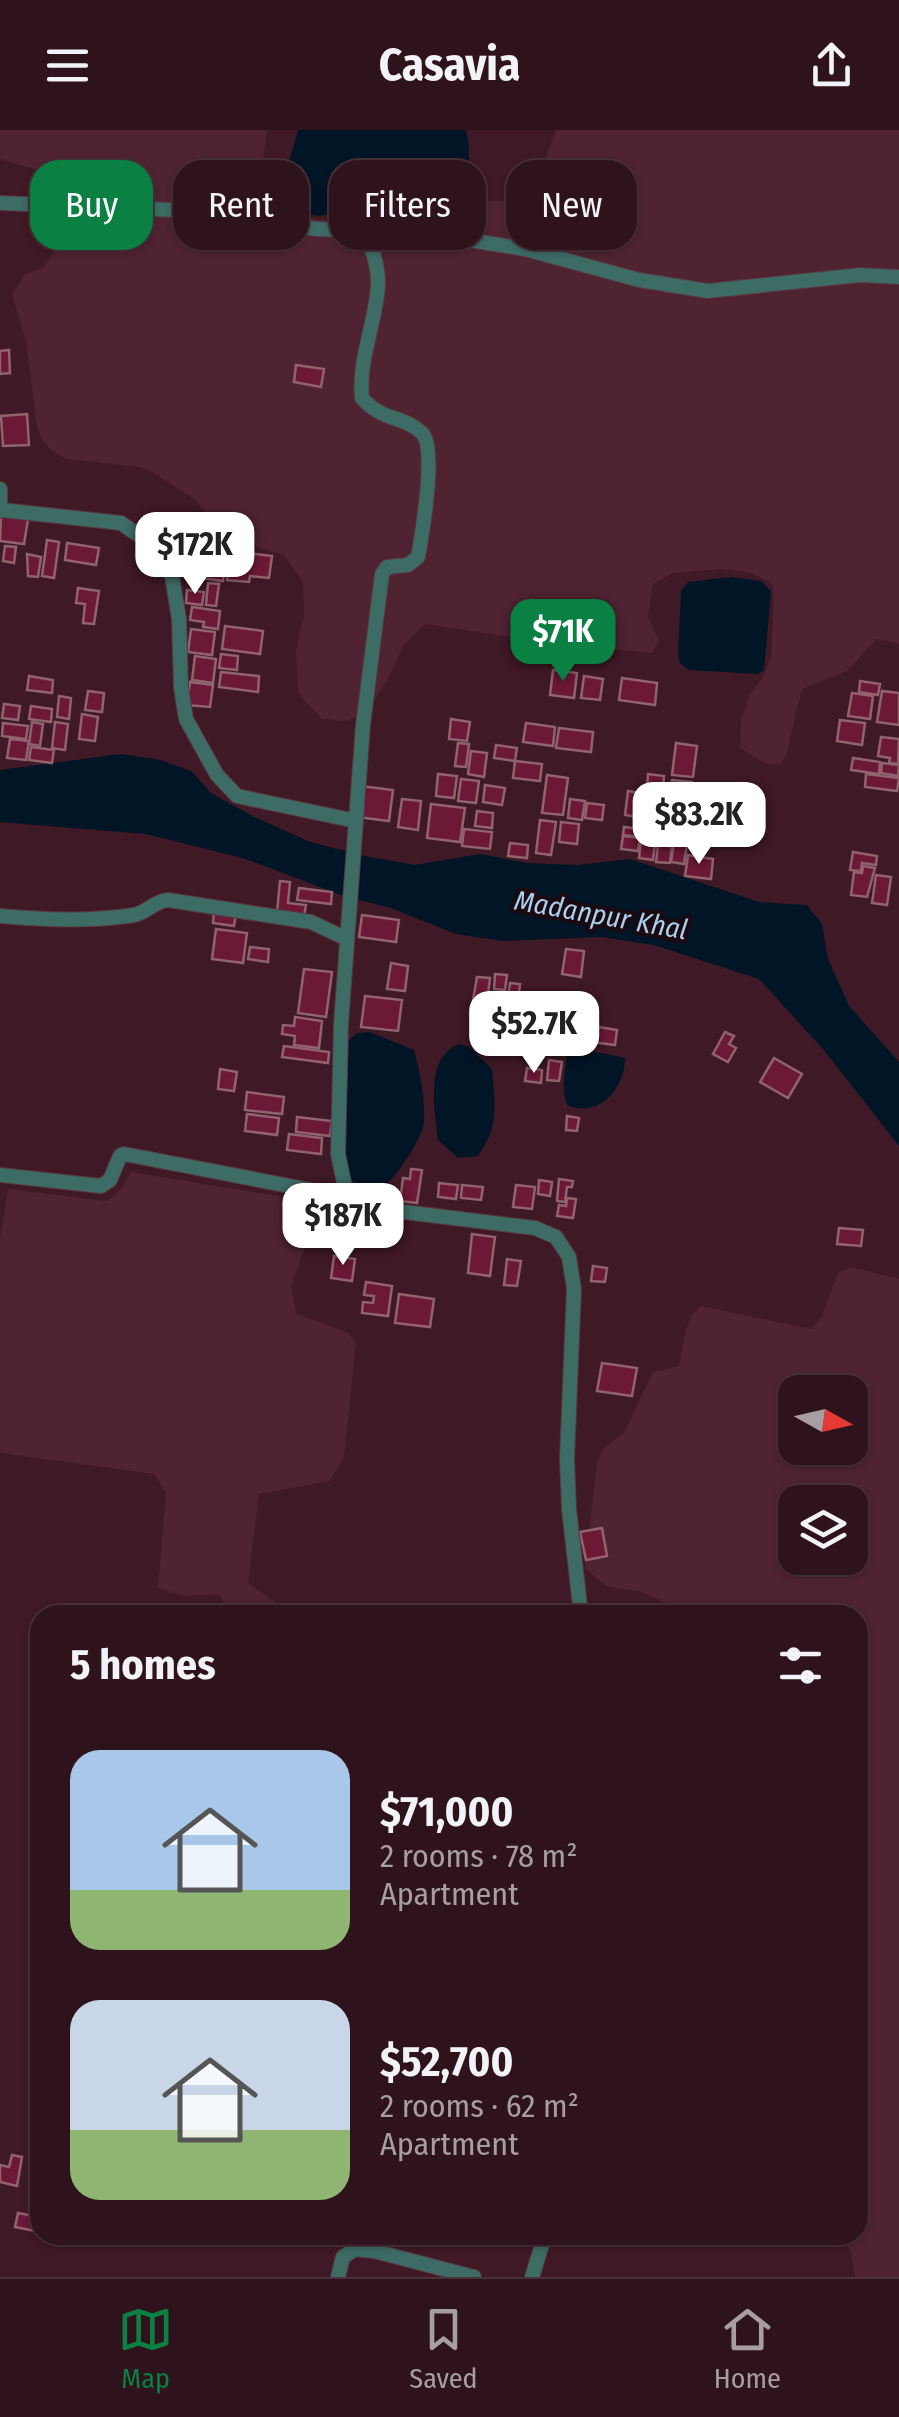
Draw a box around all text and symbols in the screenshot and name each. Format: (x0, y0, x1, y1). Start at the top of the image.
icon: menu (40, 38, 95, 93)
text: Casavia (379, 38, 520, 92)
icon: share (804, 38, 859, 93)
chip: Buy (30, 160, 153, 250)
chip: Rent (173, 160, 309, 250)
chip: Filters (329, 160, 486, 250)
chip: New (506, 160, 637, 250)
pin: $172K (125, 512, 265, 597)
text: $172K (157, 525, 233, 563)
pin: $71K (504, 599, 622, 684)
text: $71K (532, 612, 594, 650)
pin: $83.2K (618, 782, 780, 867)
text: $83.2K (655, 795, 743, 833)
water label: Madanpur Khal (512, 884, 690, 946)
pin: $52.7K (453, 991, 615, 1076)
text: $52.7K (491, 1004, 577, 1042)
pin: $187K (273, 1183, 413, 1268)
text: $187K (304, 1196, 382, 1234)
north arrow (778, 1375, 868, 1465)
map controls (778, 1375, 868, 1575)
button: layers (778, 1485, 868, 1575)
icon: filters (773, 1638, 828, 1693)
text: 5 homes (70, 1640, 216, 1690)
text: $71,000 (380, 1787, 513, 1837)
icon: home (150, 1790, 270, 1910)
text: 2 rooms · 78 m² (380, 1837, 578, 1875)
text: Apartment (380, 1875, 519, 1913)
text: $52,700 (380, 2037, 513, 2087)
icon: home (150, 2040, 270, 2160)
text: 2 rooms · 62 m² (380, 2087, 579, 2125)
text: Apartment (380, 2125, 519, 2163)
tab: Map (118, 2302, 173, 2395)
tab: Saved (409, 2302, 478, 2395)
tab: Home (714, 2302, 781, 2395)

